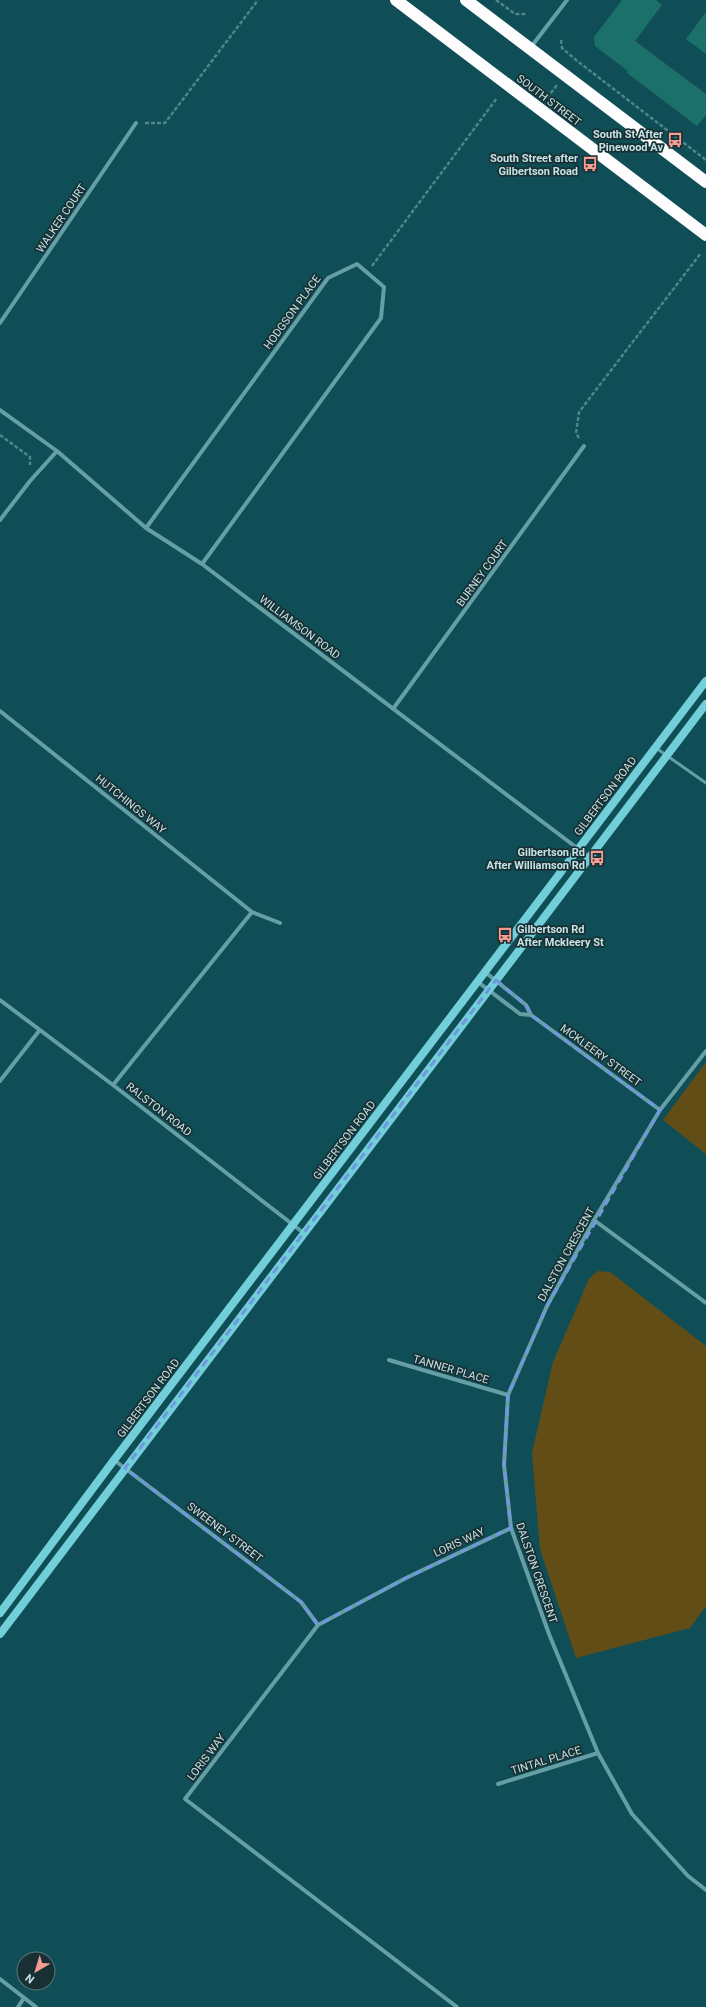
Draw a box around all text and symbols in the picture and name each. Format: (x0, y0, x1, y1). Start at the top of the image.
street label: SOUTH STREET (514, 72, 584, 129)
place label: South St After Pinewood Av (593, 128, 663, 154)
bus stop icon: South St After Pinewood Av (666, 131, 684, 149)
place label: South Street after Gilbertson Road (490, 152, 578, 178)
bus stop icon: South Street after Gilbertson Road (581, 155, 599, 173)
street label: WALKER COURT (34, 181, 89, 255)
street label: HODGSON PLACE (261, 273, 324, 352)
street label: BURNEY COURT (454, 537, 511, 609)
street label: WILLIAMSON ROAD (257, 593, 343, 662)
street label: GILBERTSON ROAD (571, 754, 639, 838)
street label: HUTCHINGS WAY (93, 772, 169, 837)
place label: Gilbertson Rd After Williamson Rd (487, 846, 585, 872)
bus stop icon: Gilbertson Rd After Williamson Rd (588, 849, 606, 867)
place label: Gilbertson Rd After Mckleery St (517, 923, 604, 949)
bus stop icon: Gilbertson Rd After Mckleery St (496, 926, 514, 944)
street label: MCKLEERY STREET (558, 1022, 644, 1089)
street label: RALSTON ROAD (123, 1080, 194, 1139)
street label: GILBERTSON ROAD (310, 1098, 378, 1182)
street label: DALSTON CRESCENT (535, 1204, 598, 1304)
street label: TANNER PLACE (411, 1352, 490, 1387)
street label: GILBERTSON ROAD (114, 1356, 182, 1440)
street label: SWEENEY STREET (184, 1500, 265, 1565)
street label: DALSTON CRESCENT (513, 1521, 560, 1626)
street label: LORIS WAY (432, 1525, 487, 1560)
street label: LORIS WAY (185, 1731, 228, 1783)
street label: TINTAL PLACE (509, 1744, 583, 1777)
north arrow (16, 1951, 56, 1991)
text: N (23, 1971, 37, 1986)

